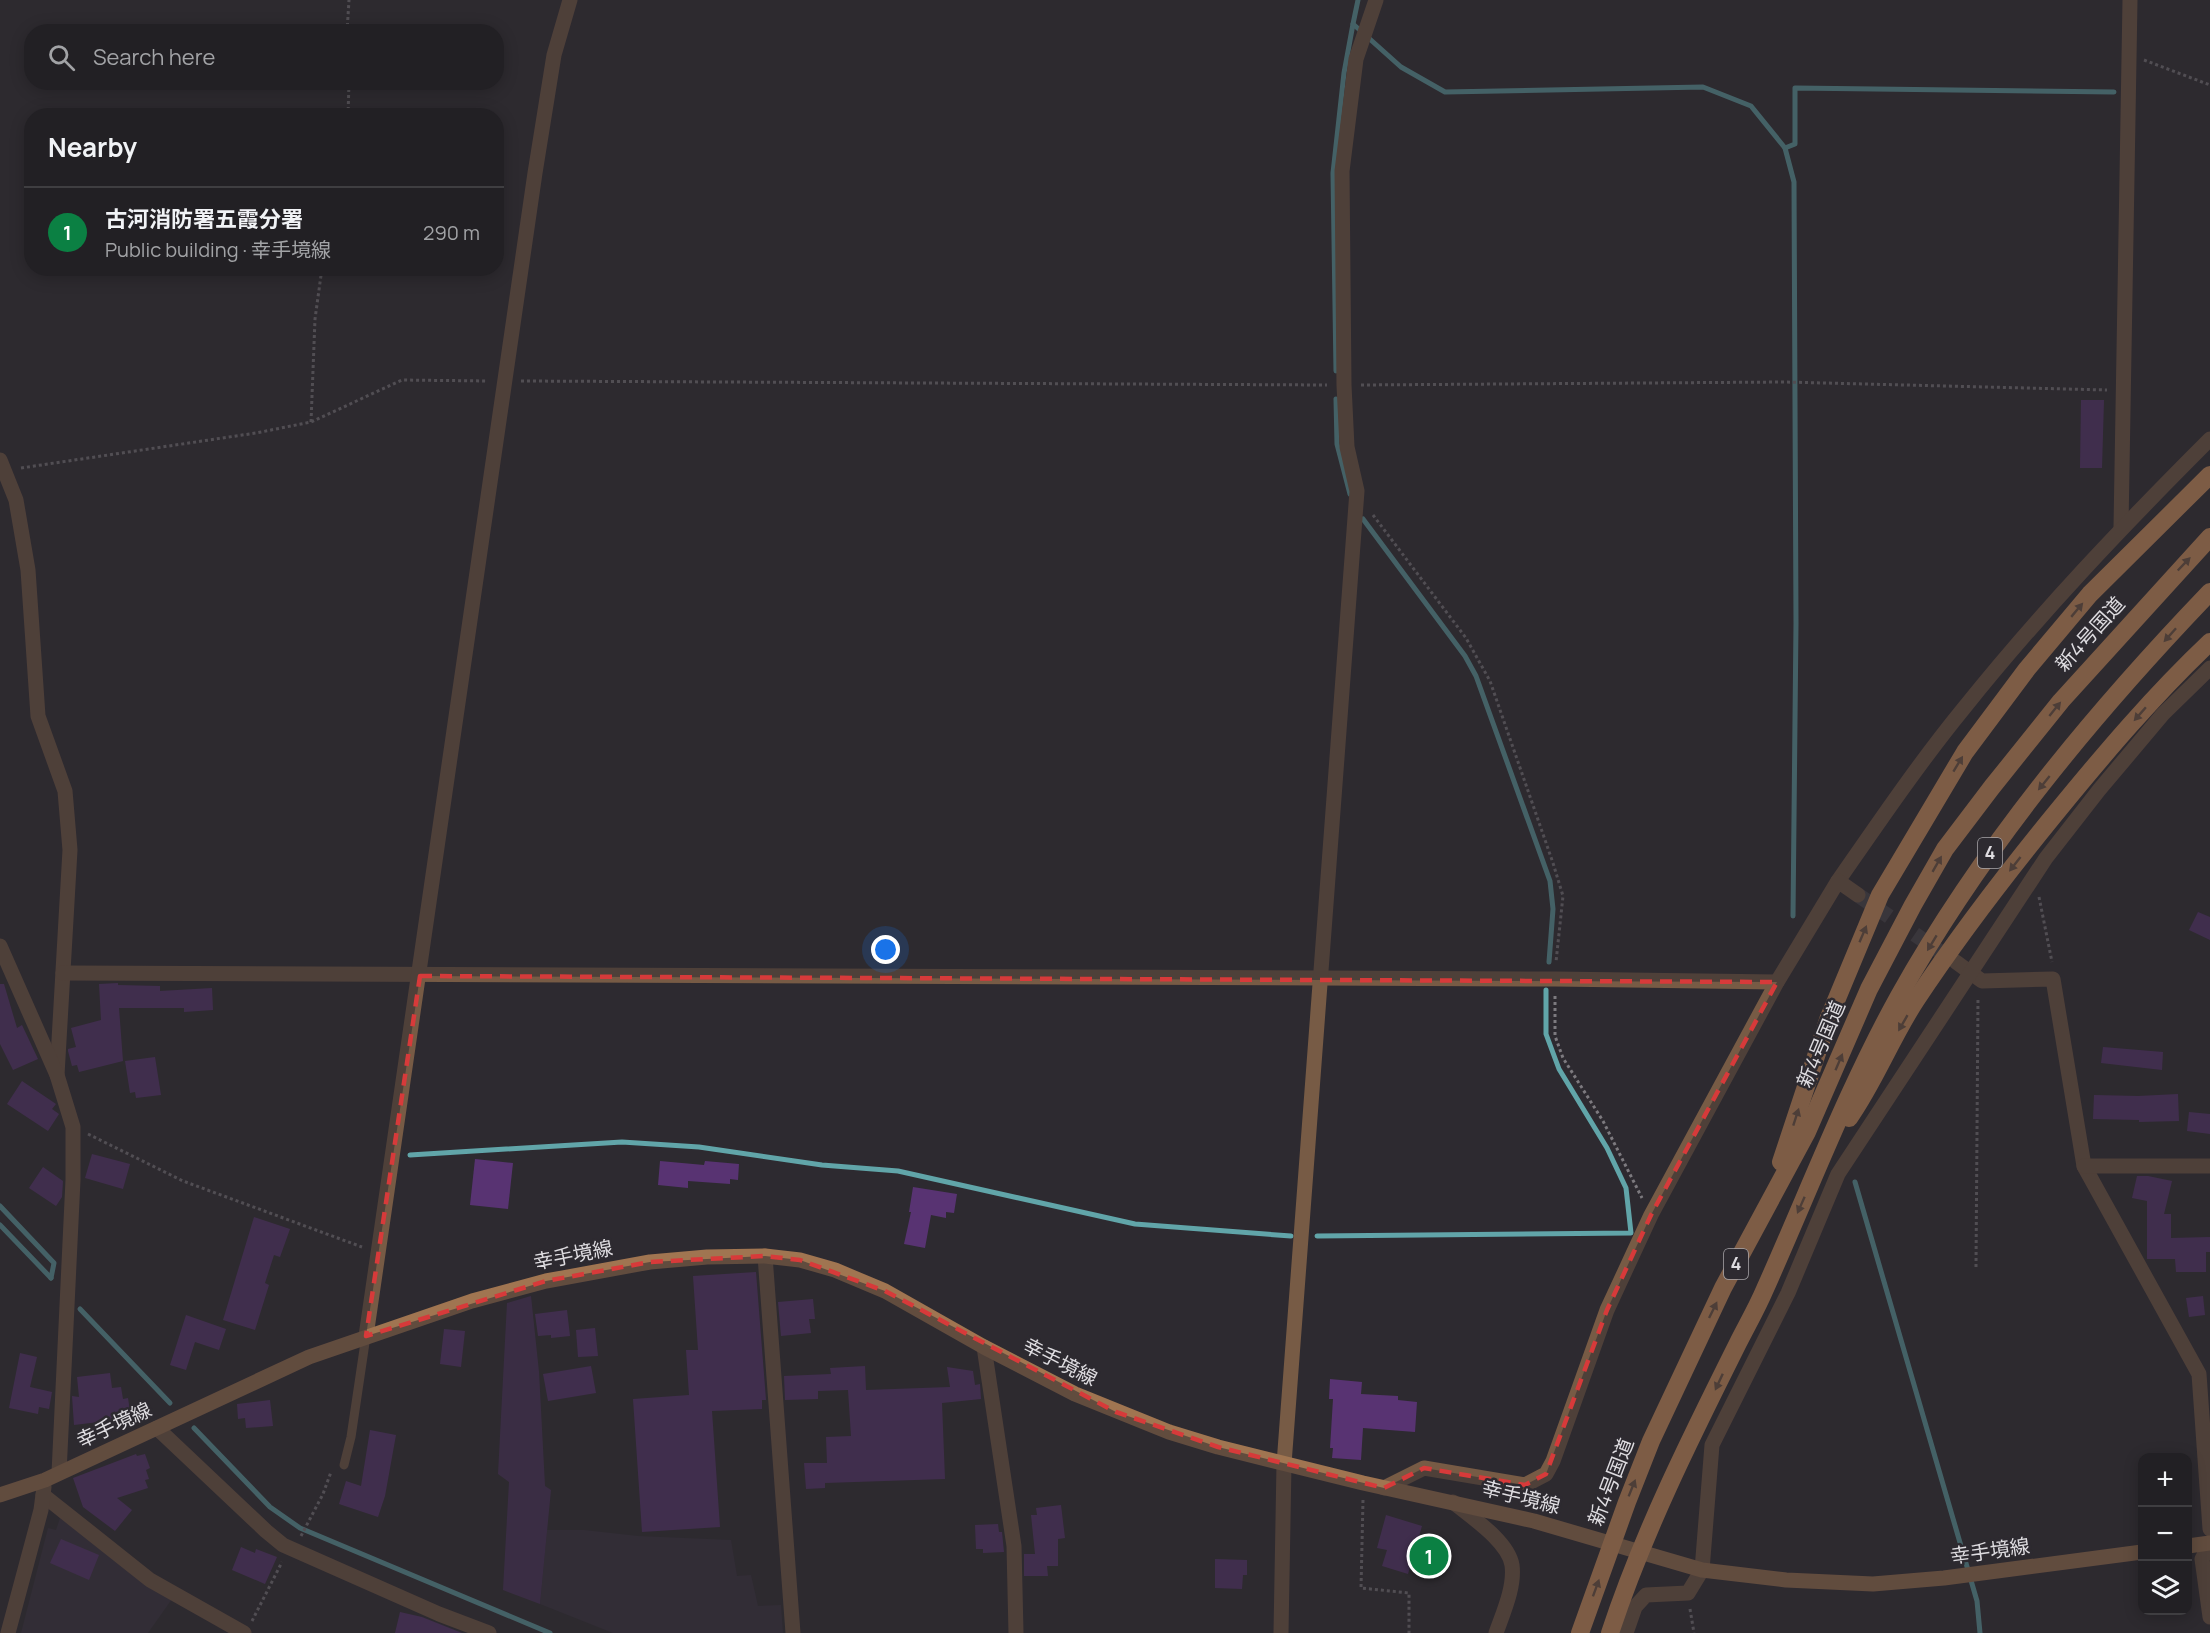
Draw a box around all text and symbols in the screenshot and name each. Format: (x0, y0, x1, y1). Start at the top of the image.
search box (24, 24, 504, 90)
icon: search (45, 41, 78, 74)
text: Search here (93, 42, 215, 72)
text: Nearby (48, 129, 137, 165)
text: 古河消防署五霞分署 (105, 204, 303, 234)
text: 1 (63, 219, 72, 246)
text: 290 m (423, 219, 480, 246)
text: Public building · 幸手境線 (105, 236, 331, 263)
one-way arrow (2177, 557, 2191, 571)
street label: 新4号国道 (2049, 591, 2130, 677)
one-way arrow (2070, 603, 2083, 618)
one-way arrow (2163, 627, 2177, 642)
one-way arrow (2048, 701, 2061, 717)
one-way arrow (2134, 706, 2147, 722)
one-way arrow (1952, 756, 1963, 772)
one-way arrow (2038, 775, 2051, 791)
road number: 4 (1978, 838, 2002, 868)
one-way arrow (1932, 855, 1942, 872)
one-way arrow (2010, 856, 2022, 871)
one-way arrow (1858, 924, 1868, 942)
one-way arrow (1927, 934, 1938, 951)
your location (871, 935, 900, 964)
street label: 新4号国道 (1790, 996, 1851, 1091)
one-way arrow (1898, 1015, 1908, 1032)
one-way arrow (1834, 1052, 1844, 1070)
one-way arrow (1792, 1108, 1801, 1126)
one-way arrow (1796, 1196, 1805, 1214)
street label: 幸手境線 (531, 1234, 615, 1275)
road number: 4 (1724, 1249, 1748, 1279)
one-way arrow (1708, 1302, 1717, 1319)
street label: 幸手境線 (1018, 1331, 1102, 1392)
one-way arrow (1715, 1373, 1724, 1390)
street label: 幸手境線 (72, 1395, 156, 1454)
street label: 新4号国道 (1581, 1434, 1640, 1530)
map controls (2138, 1453, 2192, 1615)
button: + (2138, 1453, 2192, 1507)
street label: 幸手境線 (1479, 1474, 1563, 1519)
one-way arrow (1628, 1479, 1638, 1497)
button: − (2138, 1507, 2192, 1561)
street label: 幸手境線 (1948, 1532, 2031, 1569)
pin: 1 (1410, 1534, 1448, 1578)
button: layers (2138, 1561, 2192, 1615)
one-way arrow (1591, 1579, 1601, 1597)

